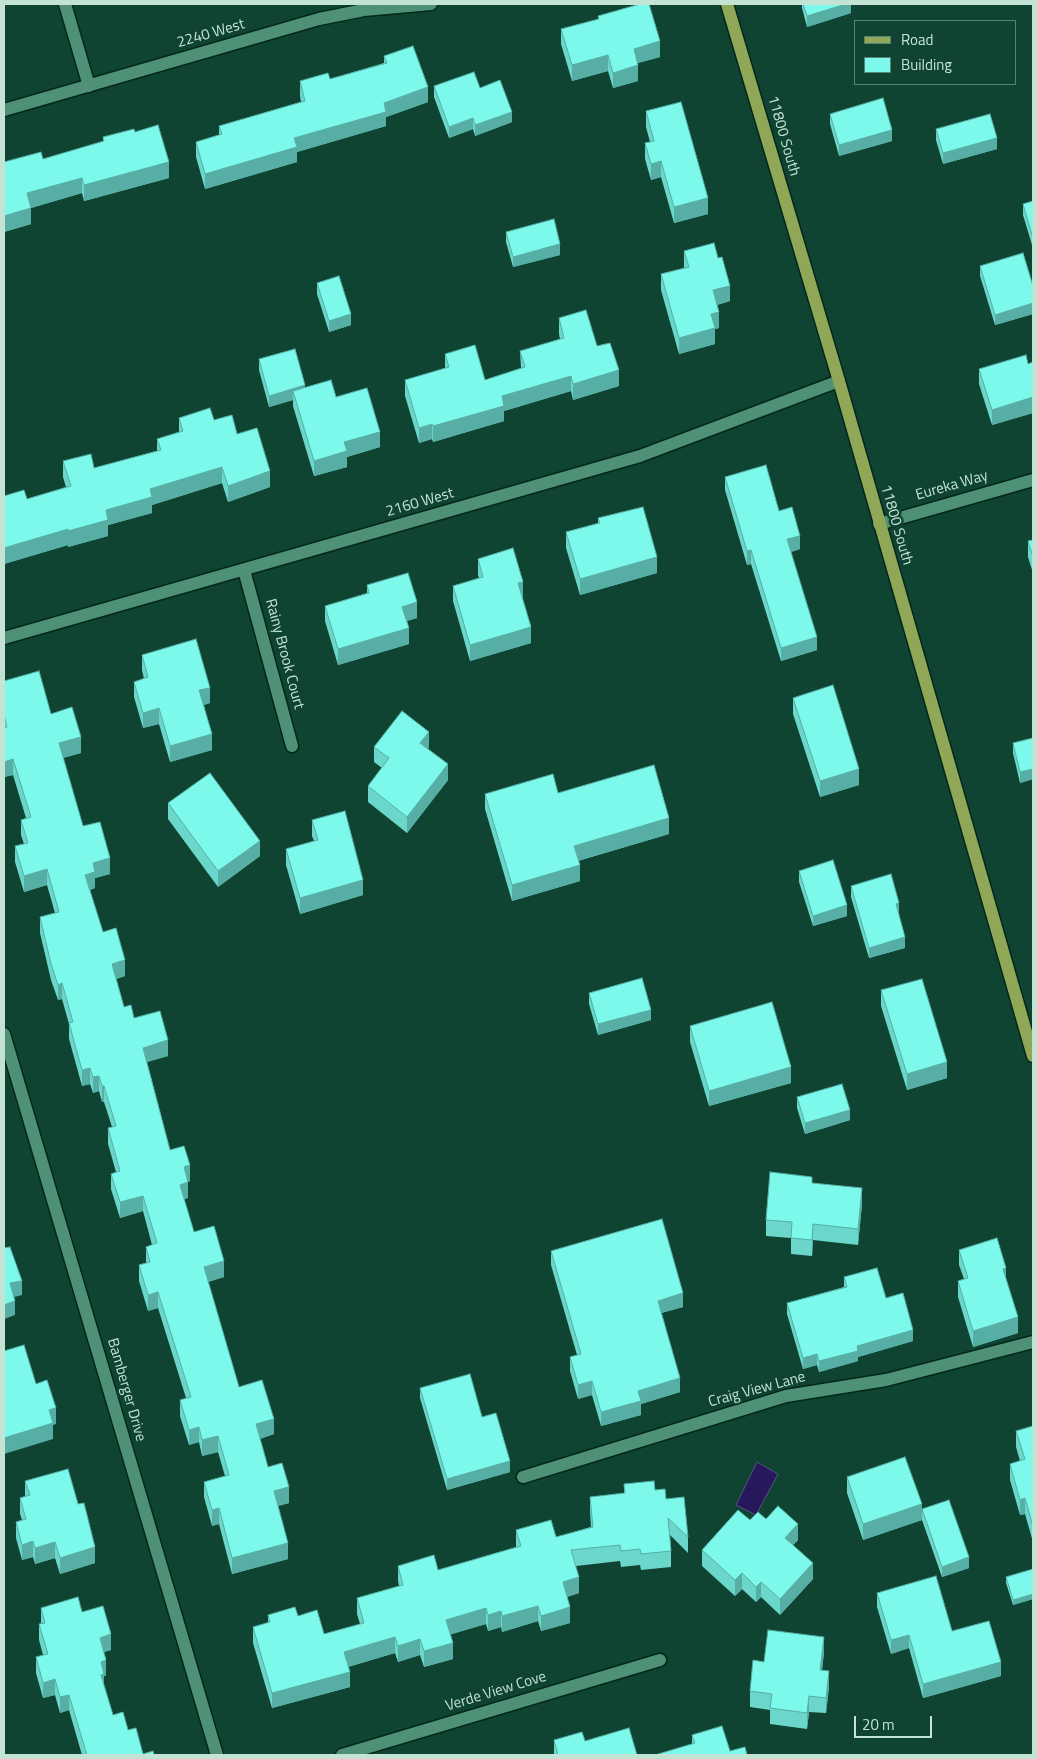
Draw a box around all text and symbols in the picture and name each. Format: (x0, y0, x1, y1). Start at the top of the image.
street label: 2240 West (175, 16, 247, 52)
legend (854, 20, 1017, 85)
text: Road (901, 28, 933, 51)
text: Building (901, 53, 952, 76)
street label: 11800 South (763, 94, 803, 178)
street label: Eureka Way (914, 467, 990, 505)
street label: 11800 South (876, 483, 916, 567)
street label: 2160 West (384, 485, 456, 521)
street label: Rainy Brook Court (261, 597, 307, 711)
street label: Bamberger Drive (103, 1336, 149, 1444)
street label: Craig View Lane (707, 1368, 807, 1412)
street label: Verde View Cove (443, 1668, 549, 1716)
scale bar (857, 1706, 934, 1738)
text: 20 m (862, 1713, 895, 1736)

